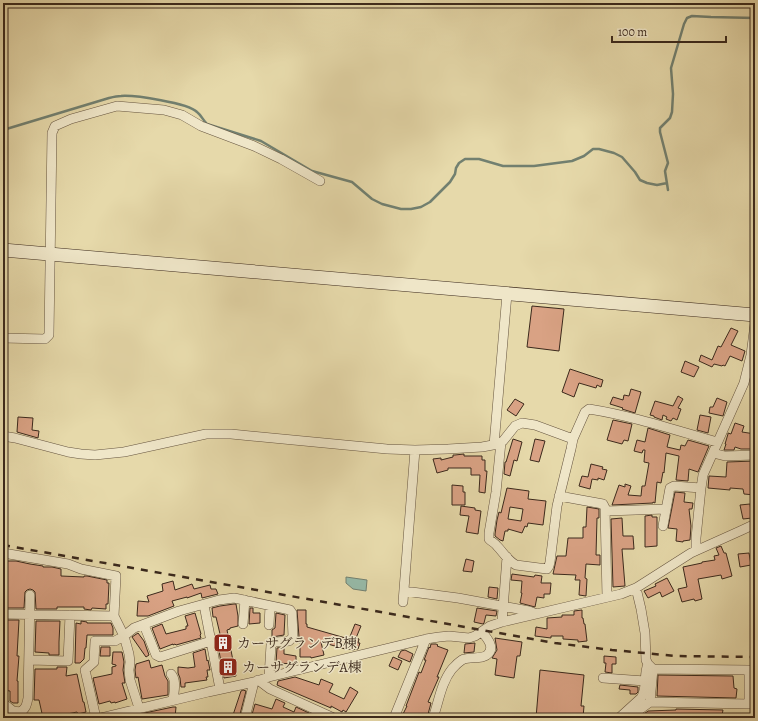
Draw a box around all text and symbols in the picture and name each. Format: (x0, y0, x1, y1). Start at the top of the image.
scale bar (612, 18, 726, 44)
text: 100 m (618, 24, 647, 40)
building icon: カーサグランデB棟 (212, 632, 234, 654)
place label: カーサグランデB棟 (237, 634, 357, 653)
building icon: カーサグランデA棟 (217, 656, 239, 678)
place label: カーサグランデA棟 (242, 658, 362, 677)

